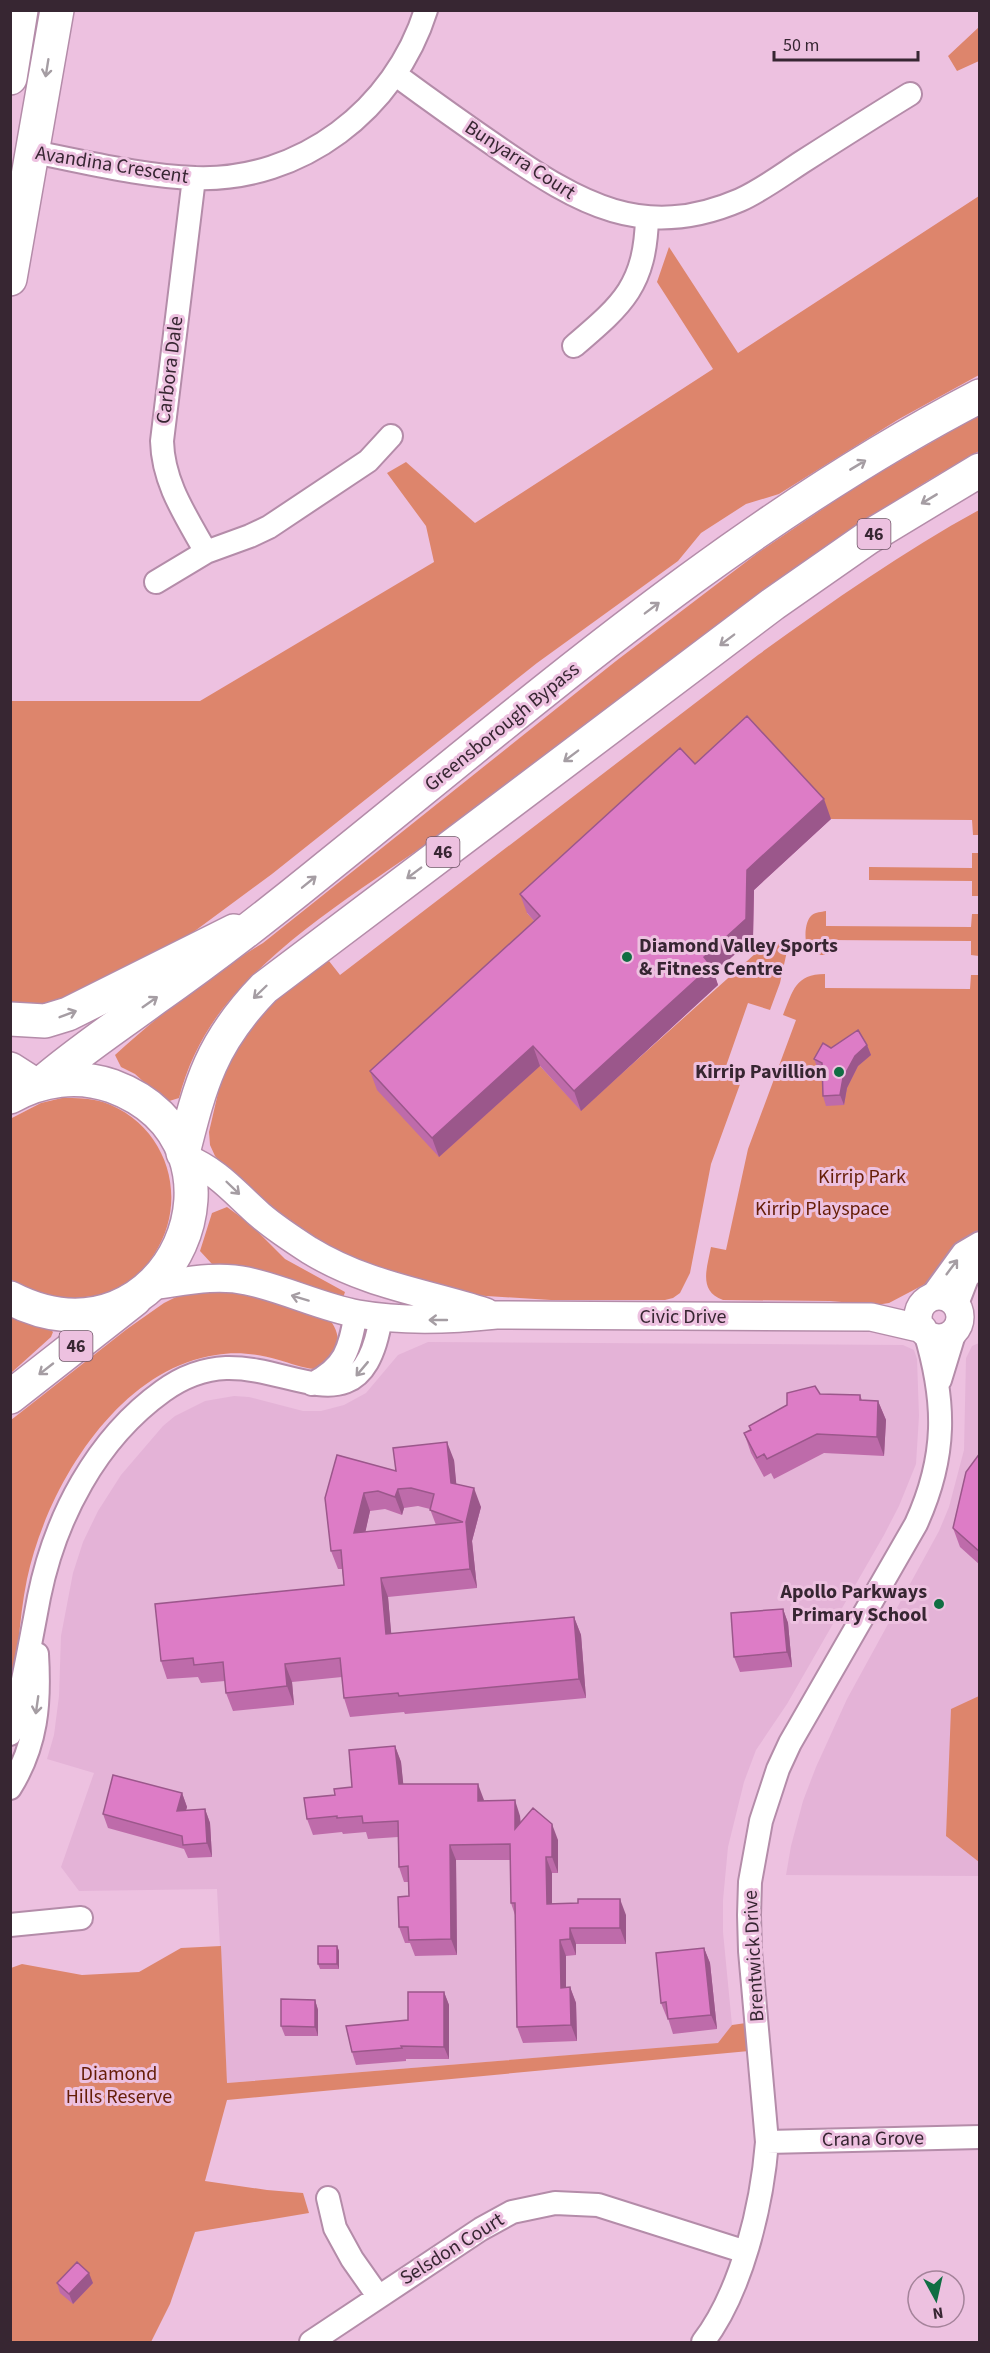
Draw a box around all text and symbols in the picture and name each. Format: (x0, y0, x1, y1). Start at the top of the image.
scale bar (774, 24, 918, 62)
text: 50 m (783, 33, 819, 58)
one-way arrow (41, 58, 52, 78)
street label: Bunyarra Court (459, 114, 581, 206)
street label: Avandina Crescent (34, 139, 191, 191)
street label: Carbora Dale (150, 314, 191, 425)
one-way arrow (849, 459, 866, 471)
one-way arrow (921, 494, 938, 506)
road number: 46 (858, 519, 890, 549)
one-way arrow (644, 602, 660, 614)
one-way arrow (719, 633, 735, 646)
street label: Greensborough Bypass (419, 656, 585, 798)
one-way arrow (563, 750, 579, 763)
road number: 46 (426, 837, 460, 867)
one-way arrow (407, 867, 423, 880)
one-way arrow (301, 875, 317, 888)
place label: Diamond Valley Sports & Fitness Centre (639, 932, 838, 983)
marker: Diamond Valley Sports & Fitness Centre (620, 950, 634, 964)
one-way arrow (252, 985, 267, 999)
one-way arrow (142, 996, 158, 1008)
one-way arrow (58, 1008, 76, 1019)
place label: Kirrip Pavillion (695, 1058, 827, 1086)
marker: Kirrip Pavillion (832, 1065, 846, 1079)
park label: Kirrip Park (818, 1163, 906, 1191)
one-way arrow (225, 1181, 240, 1195)
park label: Kirrip Playspace (755, 1195, 889, 1223)
one-way arrow (946, 1259, 959, 1275)
one-way arrow (291, 1292, 310, 1303)
street label: Civic Drive (639, 1303, 727, 1331)
one-way arrow (429, 1314, 449, 1326)
road number: 46 (60, 1331, 92, 1361)
one-way arrow (356, 1360, 370, 1376)
one-way arrow (38, 1363, 54, 1376)
place label: Apollo Parkways Primary School (780, 1578, 927, 1629)
marker: Apollo Parkways Primary School (932, 1597, 946, 1611)
one-way arrow (32, 1694, 43, 1714)
street label: Brentwick Drive (737, 1889, 771, 2023)
park label: Diamond Hills Reserve (66, 2060, 172, 2111)
street label: Crana Grove (822, 2124, 924, 2154)
street label: Selsdon Court (395, 2206, 510, 2292)
north arrow (906, 2269, 966, 2329)
text: N (931, 2301, 945, 2324)

